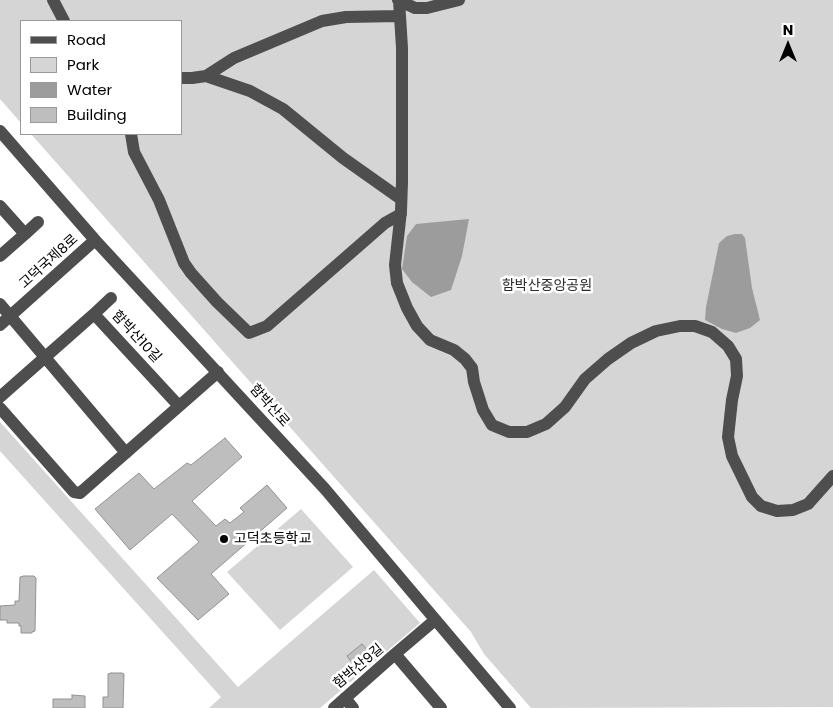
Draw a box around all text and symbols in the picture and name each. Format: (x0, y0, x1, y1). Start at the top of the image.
legend (20, 20, 182, 135)
north arrow (763, 20, 813, 70)
text: N (783, 20, 793, 40)
text: Road (67, 29, 106, 50)
text: Park (67, 54, 99, 75)
text: Water (67, 79, 112, 100)
text: Building (67, 104, 127, 125)
street label: 고덕국제8로 (16, 231, 82, 293)
park label: 함박산중앙공원 (502, 278, 592, 294)
street label: 함박산10길 (108, 308, 164, 366)
street label: 함박산로 (246, 381, 292, 431)
place label: 고덕초등학교 (234, 531, 311, 547)
marker: 고덕초등학교 (218, 533, 230, 545)
street label: 함박산9길 (330, 641, 388, 693)

